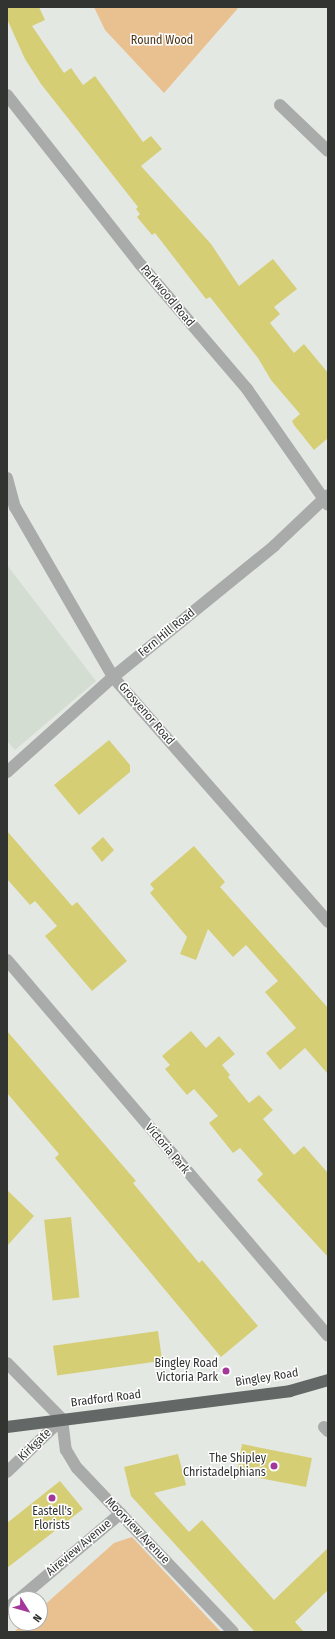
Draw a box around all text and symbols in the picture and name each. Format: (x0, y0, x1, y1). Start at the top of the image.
park label: Round Wood (131, 34, 193, 48)
street label: Parkwood Road (137, 262, 197, 330)
street label: Fern Hill Road (136, 606, 198, 660)
street label: Grosvenor Road (115, 680, 177, 748)
street label: Victoria Park (142, 1121, 192, 1177)
place label: Bingley Road Victoria Park (154, 1357, 218, 1385)
marker: Bingley Road Victoria Park (221, 1366, 231, 1376)
street label: Bingley Road (234, 1366, 300, 1390)
street label: Bradford Road (70, 1388, 142, 1410)
street label: Kirkgate (16, 1426, 54, 1464)
place label: The Shipley Christadelphians (183, 1452, 266, 1480)
marker: The Shipley Christadelphians (269, 1461, 279, 1471)
marker: Eastell's Florists (47, 1493, 57, 1503)
street label: Moorview Avenue (102, 1495, 172, 1567)
place label: Eastell's Florists (32, 1505, 72, 1533)
street label: Aireview Avenue (44, 1517, 114, 1579)
north arrow (8, 1591, 48, 1631)
text: N (30, 1611, 44, 1624)

